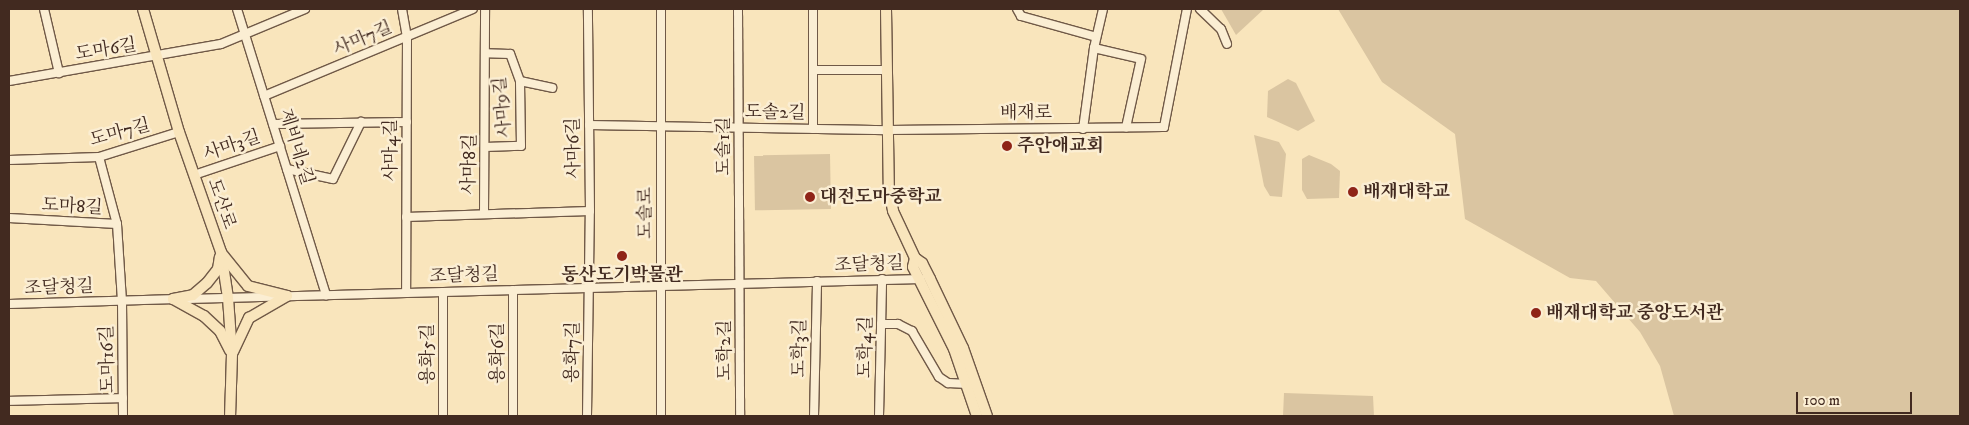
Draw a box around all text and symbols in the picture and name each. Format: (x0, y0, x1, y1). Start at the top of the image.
street label: 사마7길 (330, 17, 396, 61)
street label: 도마6길 (74, 35, 138, 65)
street label: 사마9길 (490, 76, 516, 138)
street label: 도솔2길 (744, 102, 806, 124)
street label: 배재로 (1000, 102, 1052, 124)
street label: 제비네2길 (274, 106, 318, 188)
street label: 도마7길 (87, 115, 153, 151)
street label: 사마6길 (563, 117, 585, 179)
street label: 도솔1길 (713, 117, 735, 175)
street label: 사마4길 (380, 119, 402, 181)
street label: 사마3길 (201, 126, 263, 166)
street label: 사마8길 (459, 133, 481, 195)
place label: 주안애교회 (1017, 135, 1104, 157)
marker: 주안애교회 (1001, 140, 1013, 152)
street label: 도산로 (202, 176, 240, 232)
place label: 배재대학교 (1363, 181, 1450, 203)
place label: 대전도마중학교 (820, 186, 942, 208)
marker: 배재대학교 (1347, 186, 1359, 198)
street label: 도솔로 (635, 187, 657, 239)
marker: 대전도마중학교 (804, 191, 816, 203)
street label: 도마8길 (41, 195, 103, 219)
marker: 동산도기박물관 (616, 250, 628, 262)
street label: 조달청길 (834, 253, 904, 277)
street label: 조달청길 (429, 264, 499, 288)
place label: 동산도기박물관 (561, 264, 683, 286)
street label: 조달청길 (24, 276, 94, 300)
place label: 배재대학교 중앙도서관 (1546, 302, 1724, 324)
marker: 배재대학교 중앙도서관 (1530, 307, 1542, 319)
street label: 도학4길 (855, 316, 877, 378)
street label: 도학3길 (789, 318, 811, 378)
street label: 도학2길 (714, 319, 736, 381)
street label: 용화7길 (562, 321, 584, 383)
street label: 용화6길 (487, 322, 509, 384)
street label: 용화5길 (417, 323, 439, 385)
street label: 도마16길 (97, 325, 119, 393)
scale bar (1799, 382, 1915, 414)
text: 100 m (1804, 391, 1840, 410)

